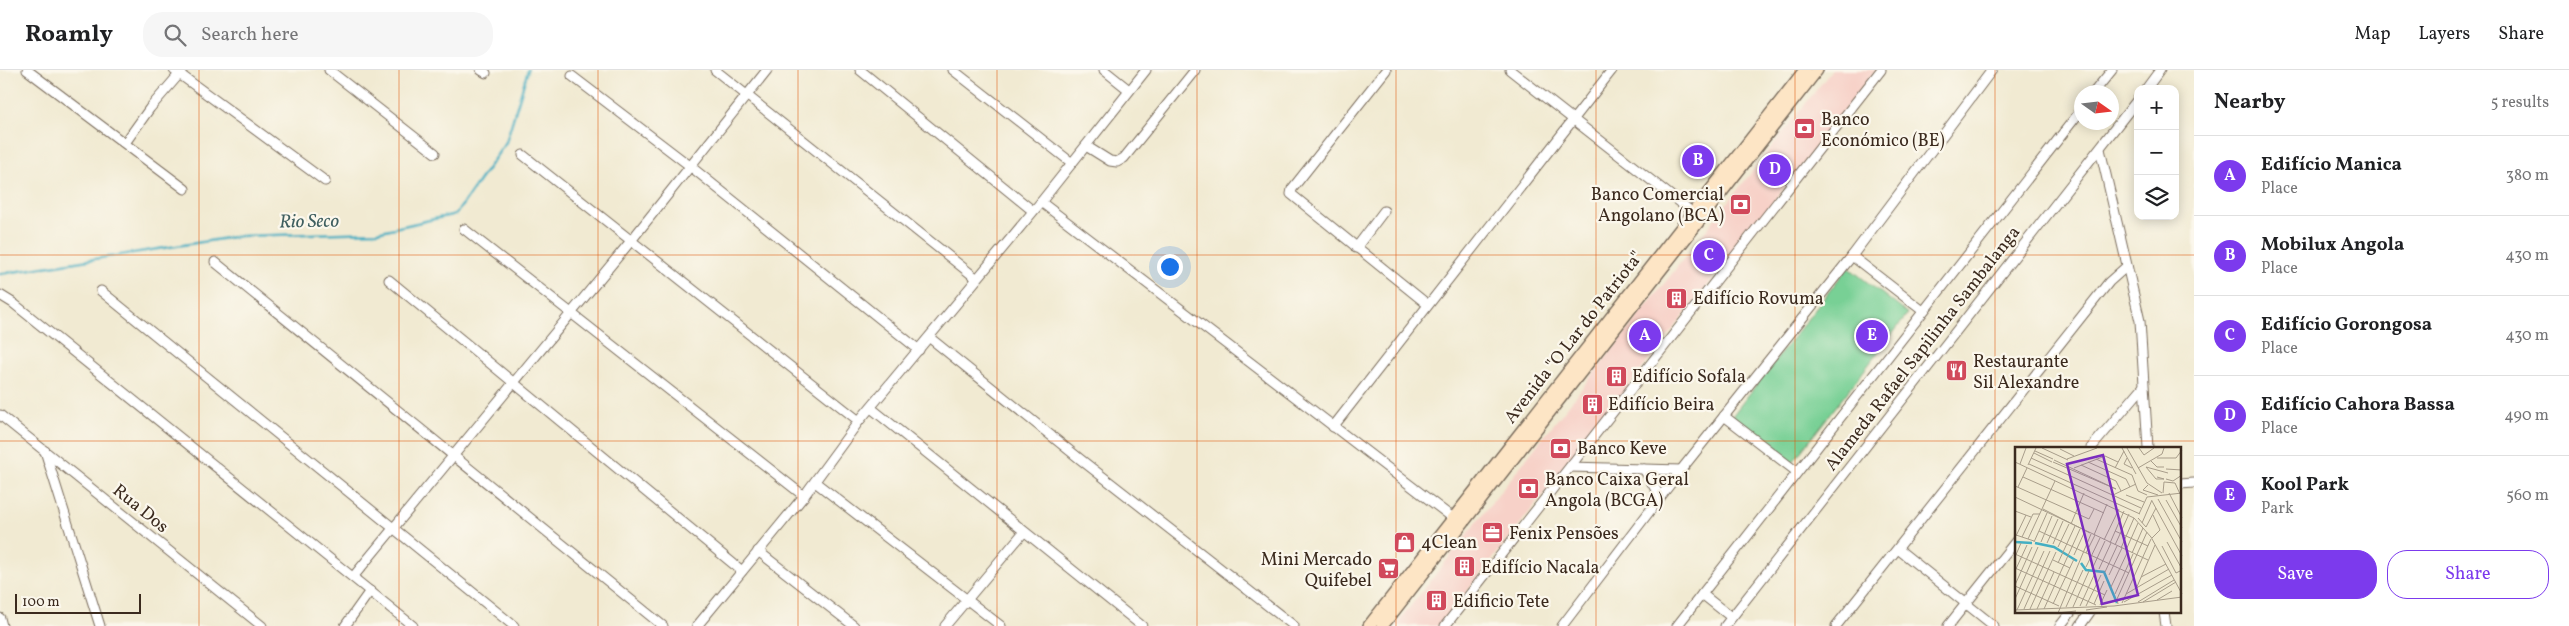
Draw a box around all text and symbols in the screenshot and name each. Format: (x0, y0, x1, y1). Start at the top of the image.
search box (143, 12, 493, 57)
text: Roamly (25, 18, 113, 52)
icon: search (161, 21, 189, 49)
text: Search here (201, 22, 298, 48)
text: Map (2354, 22, 2390, 47)
text: Layers (2418, 22, 2470, 47)
text: Share (2498, 22, 2544, 47)
north arrow (2074, 85, 2119, 130)
map controls (2134, 85, 2179, 220)
button: + (2134, 85, 2179, 130)
text: Nearby (2214, 88, 2285, 117)
text: 5 results (2491, 92, 2549, 114)
place label: Banco Económico (BE) (1821, 108, 1945, 154)
bank icon: Banco Económico (BE) (1793, 117, 1817, 141)
button: − (2134, 130, 2179, 175)
pin: B (1682, 142, 1714, 180)
pin: D (1759, 151, 1791, 189)
text: Edifício Manica (2261, 152, 2402, 178)
text: A (2224, 165, 2236, 187)
text: 380 m (2506, 165, 2549, 187)
button: layers (2134, 175, 2179, 220)
text: Place (2261, 178, 2298, 200)
place label: Banco Comercial Angolano (BCA) (1591, 183, 1724, 229)
bank icon: Banco Comercial Angolano (BCA) (1728, 192, 1752, 216)
water label: Rio Seco (279, 208, 340, 236)
street label: Alameda Rafael Sapilinha Sambalanga (1820, 221, 2027, 477)
text: Mobilux Angola (2261, 232, 2404, 258)
pin: C (1693, 237, 1725, 275)
text: B (2225, 245, 2235, 267)
text: 430 m (2505, 245, 2549, 267)
street label: Avenida "O Lar do Patriota" (1499, 247, 1647, 427)
your location (1157, 254, 1183, 280)
text: Place (2261, 258, 2298, 280)
building icon: Edifício Rovuma (1665, 286, 1689, 310)
place label: Edifício Rovuma (1693, 287, 1824, 312)
text: Edifício Gorongosa (2261, 312, 2432, 338)
pin: A (1629, 317, 1661, 355)
pin: E (1856, 317, 1888, 355)
text: C (2225, 325, 2235, 347)
text: 430 m (2505, 325, 2549, 347)
text: Place (2261, 338, 2298, 360)
place label: Restaurante Sil Alexandre (1973, 350, 2079, 396)
restaurant icon: Restaurante Sil Alexandre (1945, 359, 1969, 383)
building icon: Edifício Sofala (1604, 364, 1628, 388)
place label: Edifício Sofala (1632, 365, 1746, 390)
building icon: Edifício Beira (1580, 392, 1604, 416)
text: Edifício Cahora Bassa (2261, 392, 2455, 418)
place label: Edifício Beira (1608, 393, 1715, 418)
text: D (2224, 405, 2236, 427)
text: 490 m (2504, 405, 2549, 427)
text: Place (2261, 418, 2298, 440)
bank icon: Banco Keve (1549, 436, 1573, 460)
place label: Banco Keve (1577, 437, 1667, 462)
inset map (2015, 447, 2182, 614)
place label: Banco Caixa Geral Angola (BCGA) (1545, 468, 1689, 514)
text: Kool Park (2261, 472, 2349, 498)
bank icon: Banco Caixa Geral Angola (BCGA) (1517, 477, 1541, 501)
street label: Rua Dos (107, 479, 173, 539)
text: E (2225, 485, 2235, 507)
text: 560 m (2506, 485, 2549, 507)
text: Park (2261, 498, 2294, 520)
office icon: Fenix Pensões (1481, 521, 1505, 545)
place label: Fenix Pensões (1509, 522, 1619, 547)
shop icon: 4Clean (1393, 530, 1417, 554)
place label: 4Clean (1421, 531, 1477, 556)
place label: Mini Mercado Quifebel (1261, 548, 1372, 594)
button: Save (2214, 550, 2377, 599)
button: Share (2387, 550, 2549, 599)
building icon: Edifício Nacala (1453, 555, 1477, 579)
place label: Edifício Nacala (1481, 556, 1600, 581)
supermarket icon: Mini Mercado Quifebel (1376, 557, 1400, 581)
building icon: Edificio Tete (1425, 589, 1449, 613)
place label: Edificio Tete (1453, 590, 1549, 615)
scale bar (15, 591, 141, 614)
text: 100 m (22, 593, 60, 612)

